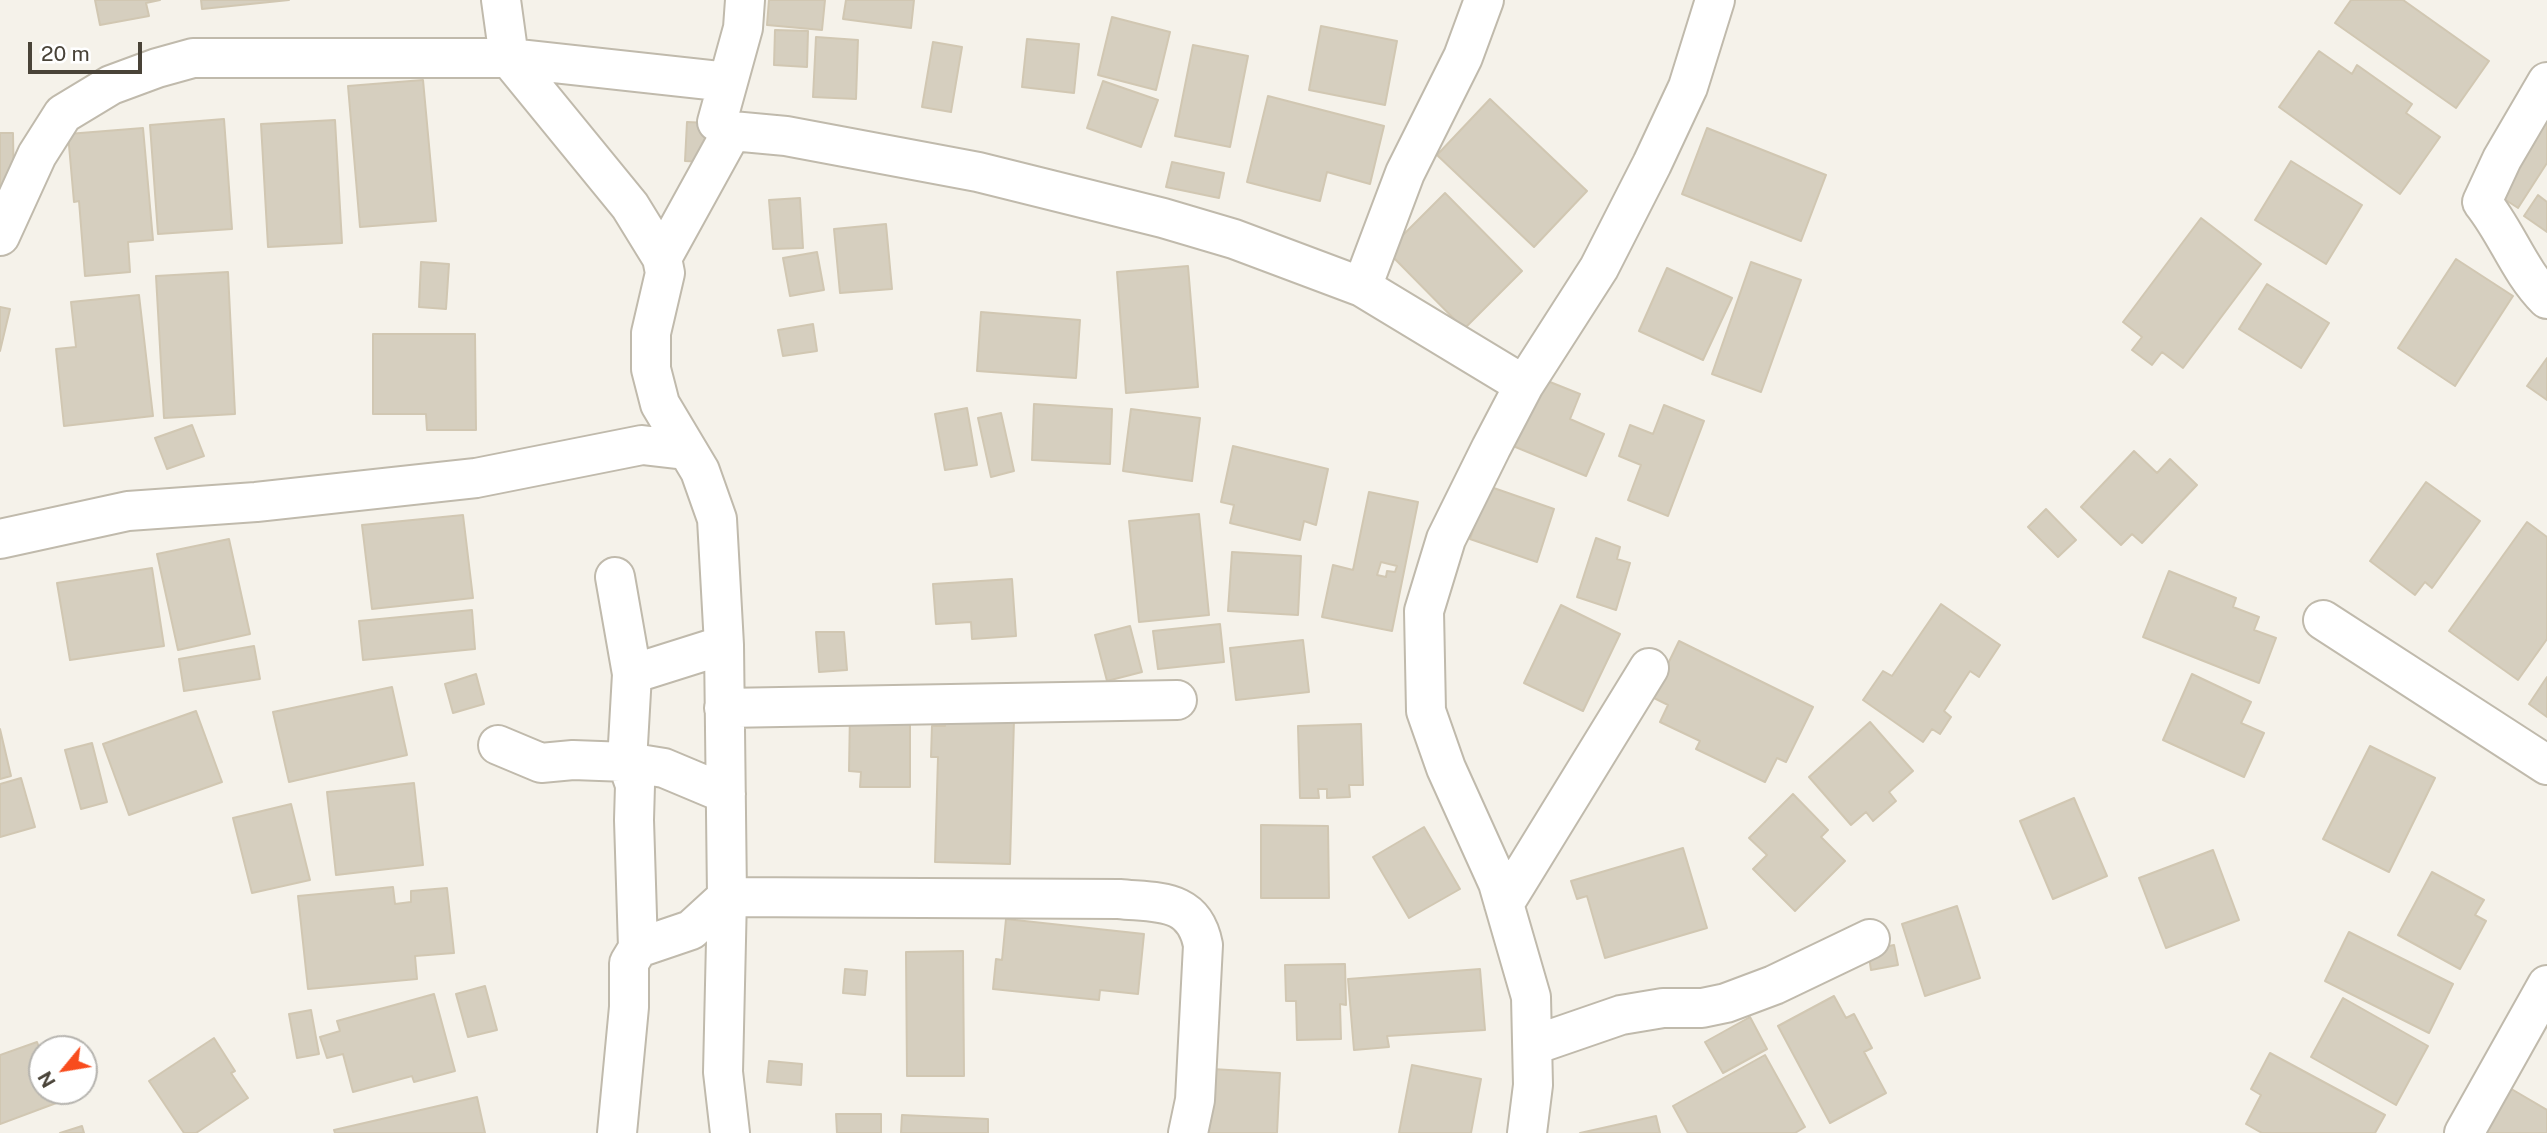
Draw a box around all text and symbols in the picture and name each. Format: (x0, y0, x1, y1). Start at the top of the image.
scale bar (32, 28, 145, 72)
text: 20 m (41, 41, 90, 66)
north arrow (28, 1035, 98, 1105)
text: N (33, 1068, 60, 1091)

